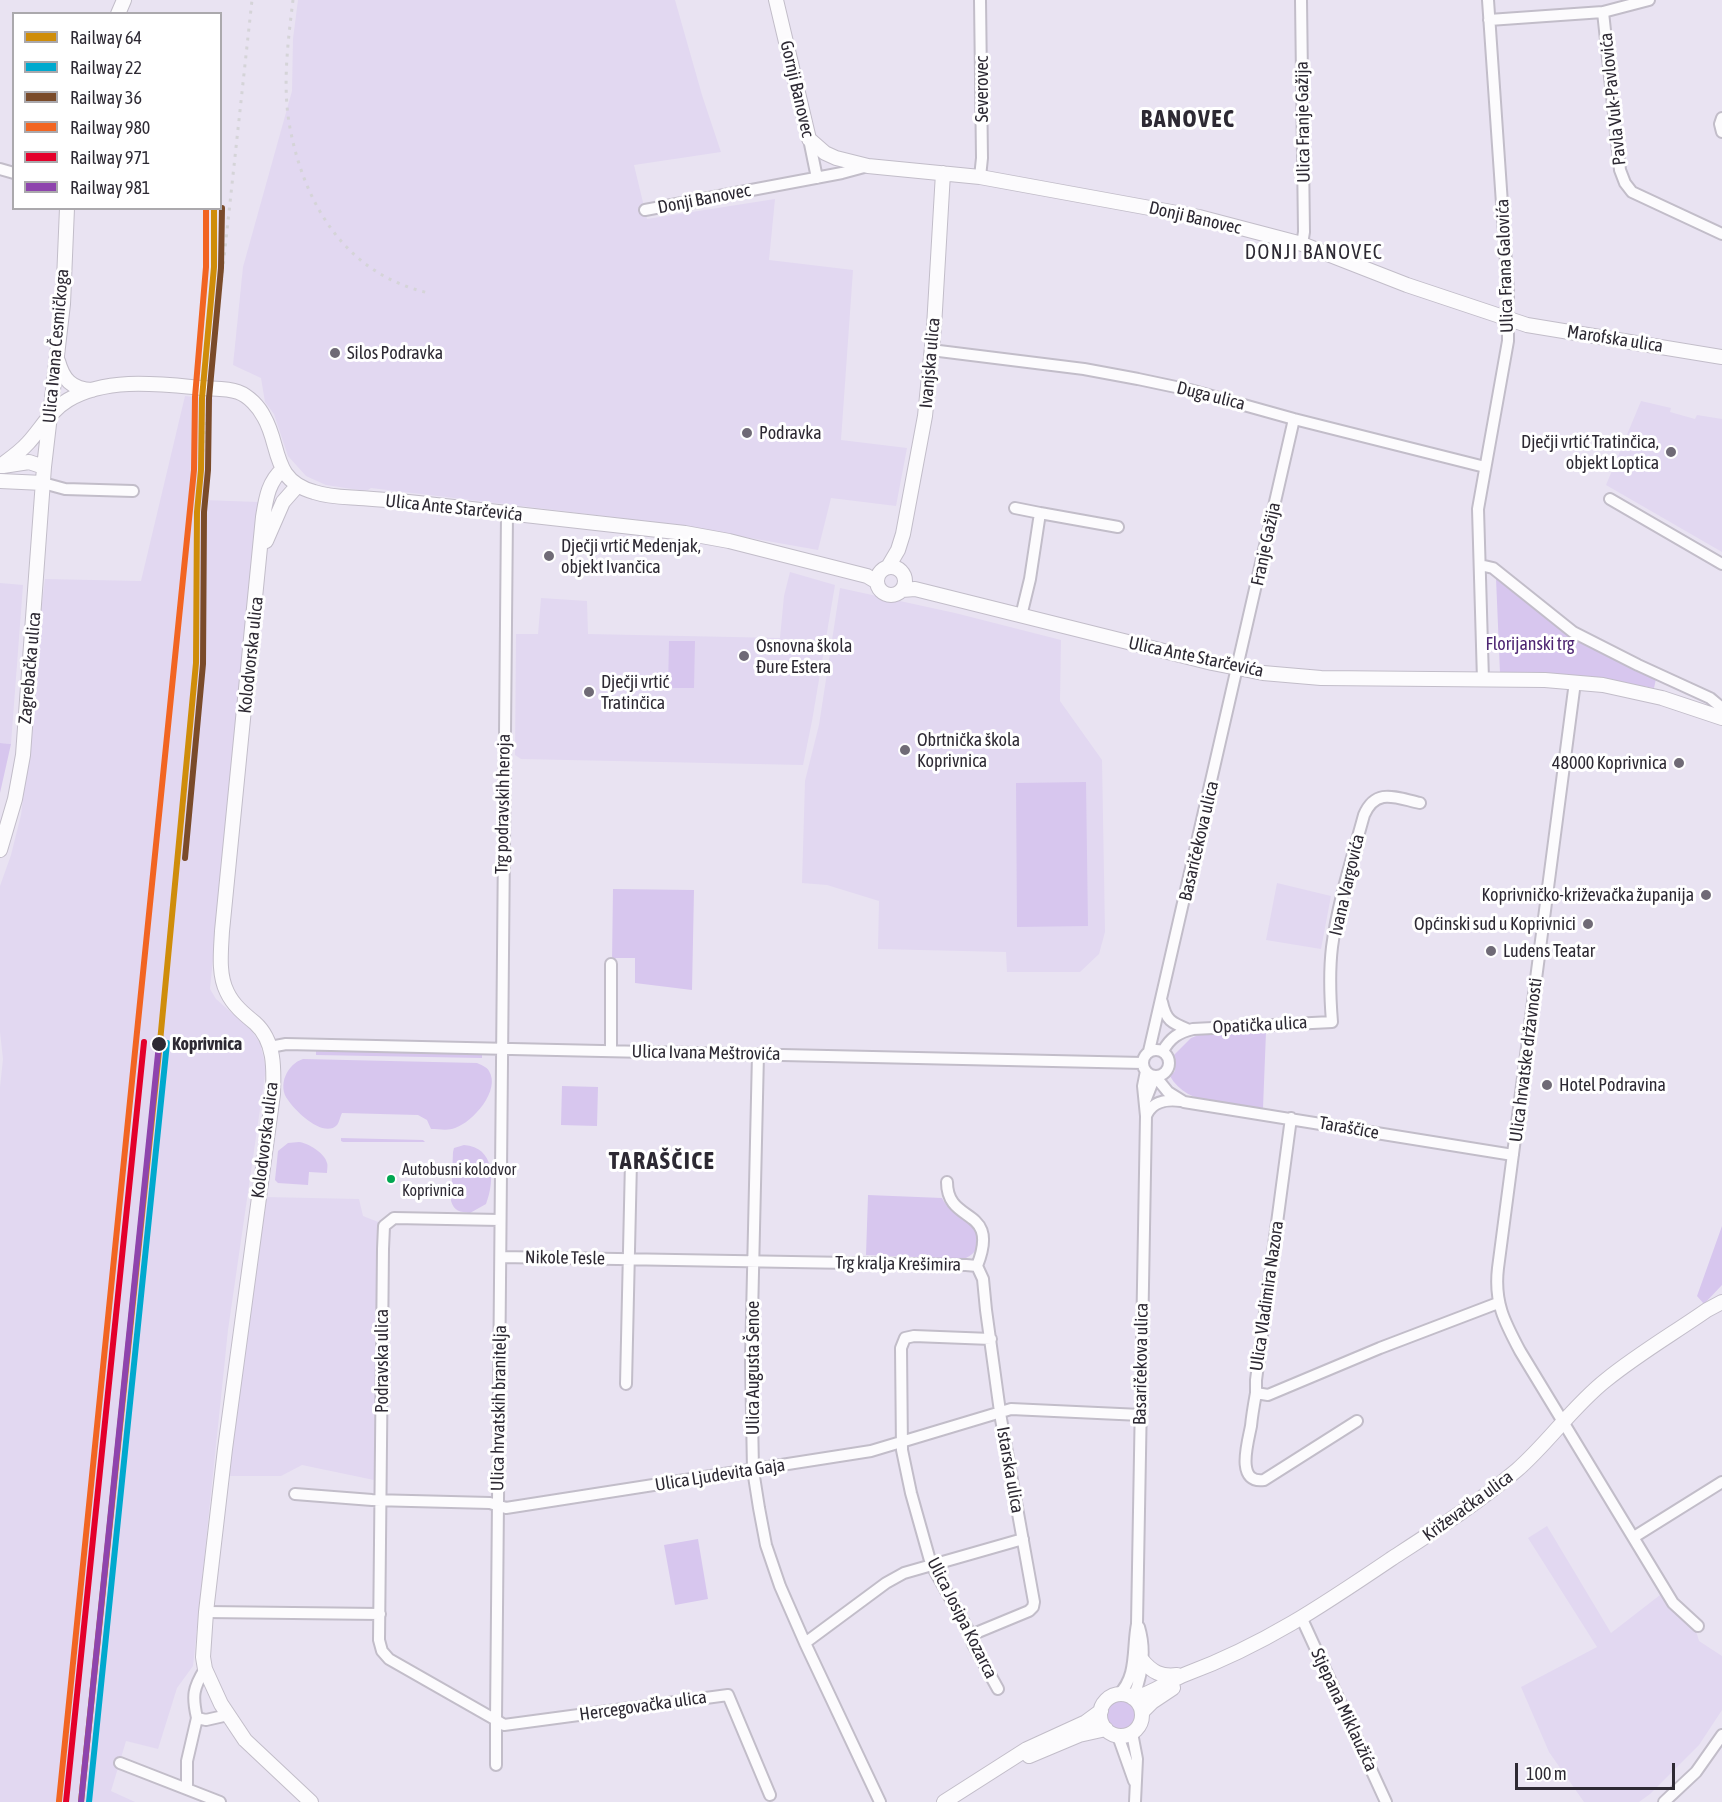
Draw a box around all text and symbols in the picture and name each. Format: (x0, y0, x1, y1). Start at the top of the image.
legend (12, 12, 222, 210)
text: Railway 64 (70, 27, 142, 48)
street label: Pavla Vuk-Pavlovića (1595, 32, 1631, 166)
street label: Gornji Banovec (775, 38, 819, 140)
street label: Severovec (971, 56, 993, 122)
text: Railway 22 (70, 57, 142, 78)
street label: Ulica Franje Gažija (1291, 61, 1315, 183)
text: Railway 36 (70, 87, 142, 108)
district label: BANOVEC (1141, 105, 1235, 133)
text: Railway 980 (70, 117, 150, 138)
text: Railway 971 (70, 147, 150, 168)
text: Railway 981 (70, 177, 150, 198)
street label: Donji Banovec (656, 179, 752, 219)
street label: Donji Banovec (1147, 197, 1243, 239)
street label: Ulica Frana Galovića (1492, 199, 1518, 333)
district label: DONJI BANOVEC (1245, 241, 1383, 265)
street label: Ulica Ivana Česmičkoga (38, 268, 74, 424)
street label: Ivanjska ulica (915, 317, 945, 409)
street label: Marofska ulica (1565, 321, 1665, 357)
place label: Silos Podravka (347, 342, 443, 364)
marker: Silos Podravka (328, 346, 342, 360)
street label: Duga ulica (1175, 377, 1247, 415)
place label: Podravka (759, 422, 822, 444)
marker: Podravka (740, 426, 754, 440)
place label: Dječji vrtić Tratinčica, objekt Loptica (1521, 431, 1659, 474)
marker: Dječji vrtić Tratinčica, objekt Loptica (1664, 445, 1678, 459)
street label: Ulica Ante Starčevića (384, 490, 524, 526)
street label: Franje Gažija (1247, 500, 1285, 588)
place label: Dječji vrtić Medenjak, objekt Ivančica (561, 535, 701, 578)
marker: Dječji vrtić Medenjak, objekt Ivančica (542, 549, 556, 563)
street label: Kolodvorska ulica (234, 596, 268, 714)
street label: Zagrebačka ulica (14, 611, 46, 725)
street label: Ulica Ante Starčevića (1126, 632, 1266, 682)
park label: Florijanski trg (1485, 633, 1575, 655)
place label: Osnovna škola Đure Estera (756, 635, 852, 678)
marker: Osnovna škola Đure Estera (737, 649, 751, 663)
place label: Dječji vrtić Tratinčica (601, 671, 669, 714)
marker: Dječji vrtić Tratinčica (582, 685, 596, 699)
place label: Obrtnička škola Koprivnica (917, 729, 1020, 771)
street label: Trg podravskih heroja (491, 734, 515, 874)
marker: Obrtnička škola Koprivnica (898, 743, 912, 757)
place label: 48000 Koprivnica (1552, 752, 1667, 774)
marker: 48000 Koprivnica (1672, 756, 1686, 770)
street label: Basaričekova ulica (1175, 779, 1223, 903)
street label: Ivana Vargovića (1325, 832, 1369, 938)
place label: Koprivničko-križevačka županija (1481, 884, 1694, 906)
marker: Koprivničko-križevačka županija (1699, 888, 1713, 902)
place label: Općinski sud u Koprivnici (1414, 913, 1576, 935)
marker: Općinski sud u Koprivnici (1581, 917, 1595, 931)
place label: Ludens Teatar (1503, 940, 1595, 962)
marker: Ludens Teatar (1484, 944, 1498, 958)
street label: Ulica hrvatske državnosti (1505, 977, 1547, 1143)
street label: Opatička ulica (1212, 1012, 1308, 1038)
place label: Koprivnica (172, 1033, 242, 1055)
marker: Koprivnica (150, 1035, 168, 1053)
street label: Ulica Ivana Meštrovića (631, 1041, 781, 1065)
place label: Hotel Podravina (1559, 1074, 1666, 1096)
marker: Hotel Podravina (1540, 1078, 1554, 1092)
street label: Kolodvorska ulica (247, 1080, 283, 1200)
street label: Taraščice (1317, 1112, 1381, 1144)
district label: TARAŠČICE (609, 1147, 715, 1175)
place label: Autobusni kolodvor Koprivnica (402, 1160, 516, 1198)
marker: Autobusni kolodvor Koprivnica (385, 1173, 397, 1185)
street label: Ulica Vladimira Nazora (1246, 1219, 1288, 1373)
street label: Nikole Tesle (525, 1247, 605, 1269)
street label: Trg kralja Krešimira (835, 1252, 961, 1276)
street label: Ulica Augusta Šenoe (742, 1301, 764, 1435)
street label: Basaričekova ulica (1129, 1303, 1153, 1425)
street label: Podravska ulica (371, 1309, 393, 1413)
street label: Ulica hrvatskih branitelja (487, 1325, 511, 1491)
street label: Istarska ulica (992, 1425, 1028, 1515)
street label: Ulica Ljudevita Gaja (653, 1454, 787, 1496)
street label: Križevačka ulica (1419, 1466, 1517, 1546)
street label: Ulica Josipa Kozarca (922, 1554, 1002, 1682)
street label: Stjepana Miklaužića (1306, 1645, 1382, 1775)
street label: Hercegovačka ulica (578, 1686, 708, 1726)
scale bar (1518, 1751, 1678, 1789)
text: 100 m (1526, 1763, 1567, 1784)

